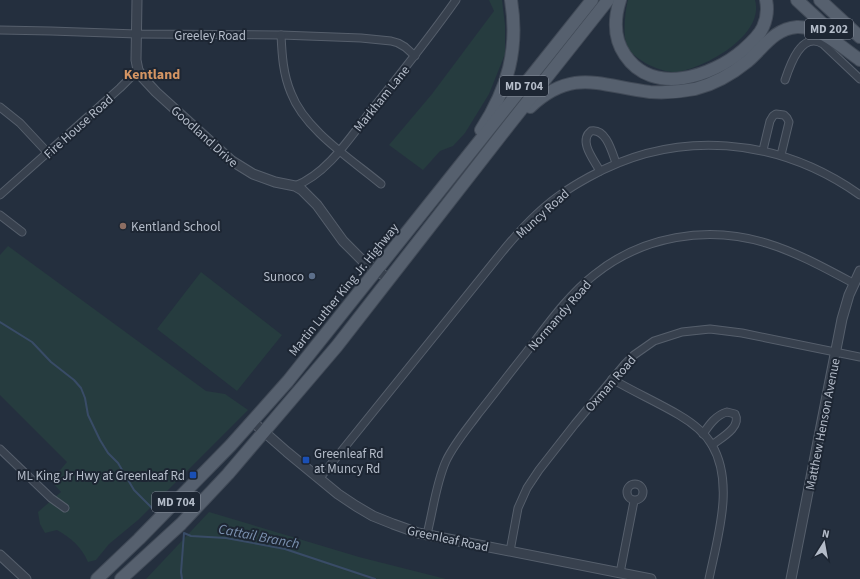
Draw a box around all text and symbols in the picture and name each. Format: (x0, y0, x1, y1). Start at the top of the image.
road number: MD 202 (805, 19, 853, 39)
street label: Greeley Road (174, 27, 246, 45)
street label: Markham Lane (349, 62, 414, 136)
district label: Kentland (124, 65, 180, 85)
road number: MD 704 (500, 76, 548, 96)
street label: Fire House Road (40, 91, 117, 163)
street label: Goodland Drive (167, 102, 242, 172)
street label: Muncy Road (512, 185, 573, 243)
place label: Kentland School (131, 218, 221, 236)
street label: Martin Luther King Jr. Highway (285, 219, 403, 360)
marker: Kentland School (118, 221, 128, 231)
place label: Sunoco (263, 268, 304, 286)
marker: Sunoco (307, 271, 317, 281)
street label: Normandy Road (524, 276, 595, 355)
street label: Oxman Road (581, 352, 640, 416)
street label: Matthew Henson Avenue (801, 357, 845, 492)
place label: Greenleaf Rd at Muncy Rd (314, 445, 383, 478)
marker: Greenleaf Rd at Muncy Rd (301, 455, 311, 465)
place label: ML King Jr Hwy at Greenleaf Rd (17, 467, 185, 485)
marker: ML King Jr Hwy at Greenleaf Rd (188, 470, 198, 480)
road number: MD 704 (152, 492, 200, 512)
water label: Cattail Branch (217, 519, 301, 555)
street label: Greenleaf Road (405, 522, 490, 556)
north arrow (804, 523, 844, 563)
text: N (821, 526, 831, 542)

